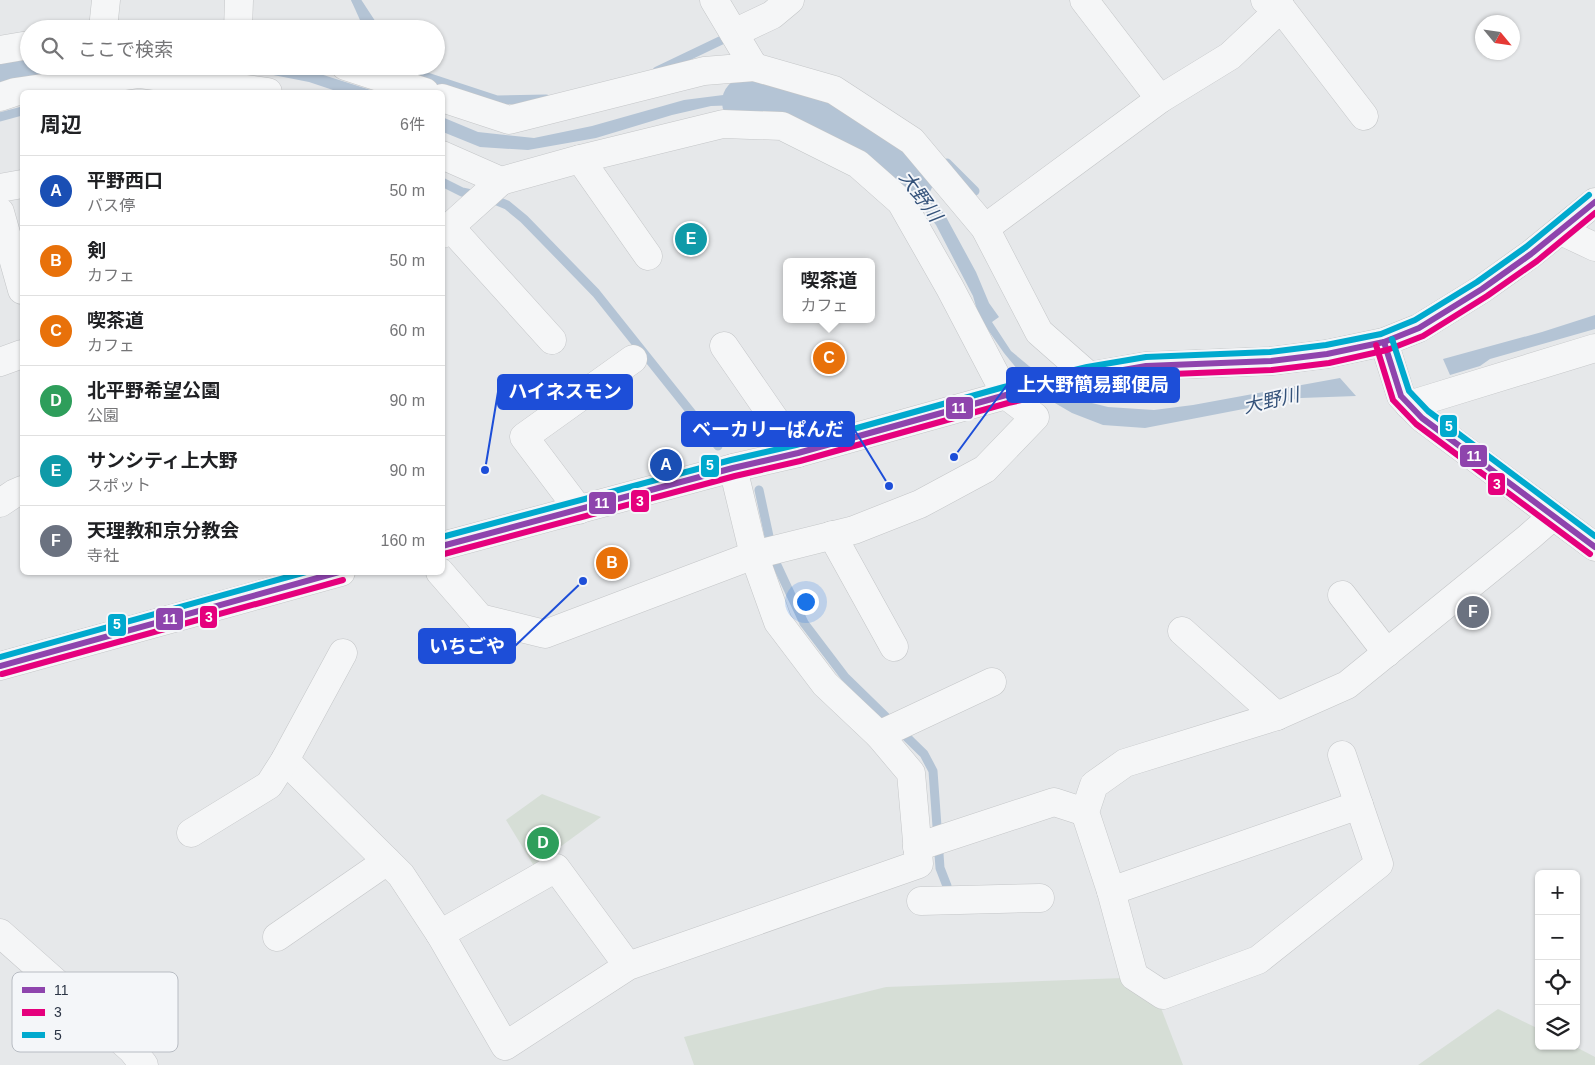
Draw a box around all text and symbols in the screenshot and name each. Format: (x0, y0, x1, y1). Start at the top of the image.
north arrow (1475, 15, 1520, 60)
search box (20, 20, 445, 75)
icon: search (38, 34, 66, 62)
text: ここで検索 (78, 39, 173, 60)
text: 周辺 (40, 113, 82, 136)
text: 6件 (400, 116, 425, 133)
water label: 大野川 (895, 167, 947, 227)
text: 平野西口 (87, 170, 163, 191)
text: A (50, 182, 62, 199)
text: 50 m (389, 182, 425, 199)
text: バス停 (87, 197, 135, 214)
pin: E (675, 220, 707, 258)
text: 剣 (87, 240, 106, 261)
text: B (50, 252, 62, 269)
text: 50 m (389, 252, 425, 269)
popup (783, 258, 875, 323)
text: カフェ (87, 267, 135, 284)
text: 喫茶道 (800, 270, 858, 291)
text: カフェ (800, 297, 849, 314)
text: 喫茶道 (87, 310, 144, 331)
text: C (50, 322, 62, 339)
text: 60 m (389, 322, 425, 339)
text: カフェ (87, 337, 135, 354)
pin: C (813, 339, 845, 377)
callout: 上大野簡易郵便局 (1007, 368, 1179, 402)
text: 上大野簡易郵便局 (1017, 374, 1169, 395)
callout: ハイネスモン (498, 375, 632, 409)
text: 北平野希望公園 (87, 380, 220, 401)
text: ハイネスモン (508, 381, 622, 402)
water label: 大野川 (1241, 383, 1303, 417)
text: D (50, 392, 62, 409)
text: 90 m (389, 392, 425, 409)
line badge: 11 (945, 396, 974, 420)
text: 11 (952, 400, 967, 416)
text: 公園 (87, 407, 119, 424)
callout: ベーカリーぱんだ (682, 412, 854, 446)
line badge: 5 (1439, 414, 1458, 438)
text: 5 (1445, 418, 1453, 434)
text: ベーカリーぱんだ (692, 419, 844, 440)
line badge: 11 (1459, 444, 1488, 468)
pin: A (650, 446, 682, 484)
text: 11 (1467, 448, 1482, 464)
text: サンシティ上大野 (87, 450, 238, 471)
line badge: 5 (700, 454, 720, 478)
text: 5 (706, 457, 714, 473)
text: E (51, 462, 61, 479)
text: 90 m (389, 462, 425, 479)
line badge: 3 (1487, 472, 1506, 496)
text: 3 (1493, 476, 1501, 492)
text: スポット (87, 477, 151, 494)
line badge: 3 (630, 489, 650, 513)
line badge: 11 (588, 491, 617, 515)
text: 3 (636, 493, 644, 509)
text: 11 (595, 495, 610, 511)
text: 天理教和京分教会 (87, 520, 239, 541)
text: F (51, 532, 61, 549)
text: 160 m (381, 532, 425, 549)
pin: B (596, 544, 628, 582)
text: 寺社 (87, 547, 119, 564)
your location (793, 589, 819, 615)
pin: F (1457, 593, 1489, 631)
line badge: 3 (199, 605, 218, 629)
line badge: 11 (155, 607, 184, 631)
text: 3 (205, 609, 213, 625)
text: 11 (163, 611, 178, 627)
line badge: 5 (107, 613, 127, 637)
text: 5 (113, 616, 121, 632)
callout: いちごや (419, 629, 515, 663)
text: いちごや (429, 636, 505, 657)
pin: D (527, 824, 559, 862)
map controls (1535, 870, 1580, 1050)
button: + (1535, 870, 1580, 915)
button: − (1535, 915, 1580, 960)
button: locate (1535, 960, 1580, 1005)
legend (12, 972, 178, 1052)
text: 11 (54, 982, 69, 998)
text: 3 (54, 1004, 62, 1020)
button: layers (1535, 1005, 1580, 1050)
text: 5 (54, 1027, 62, 1043)

